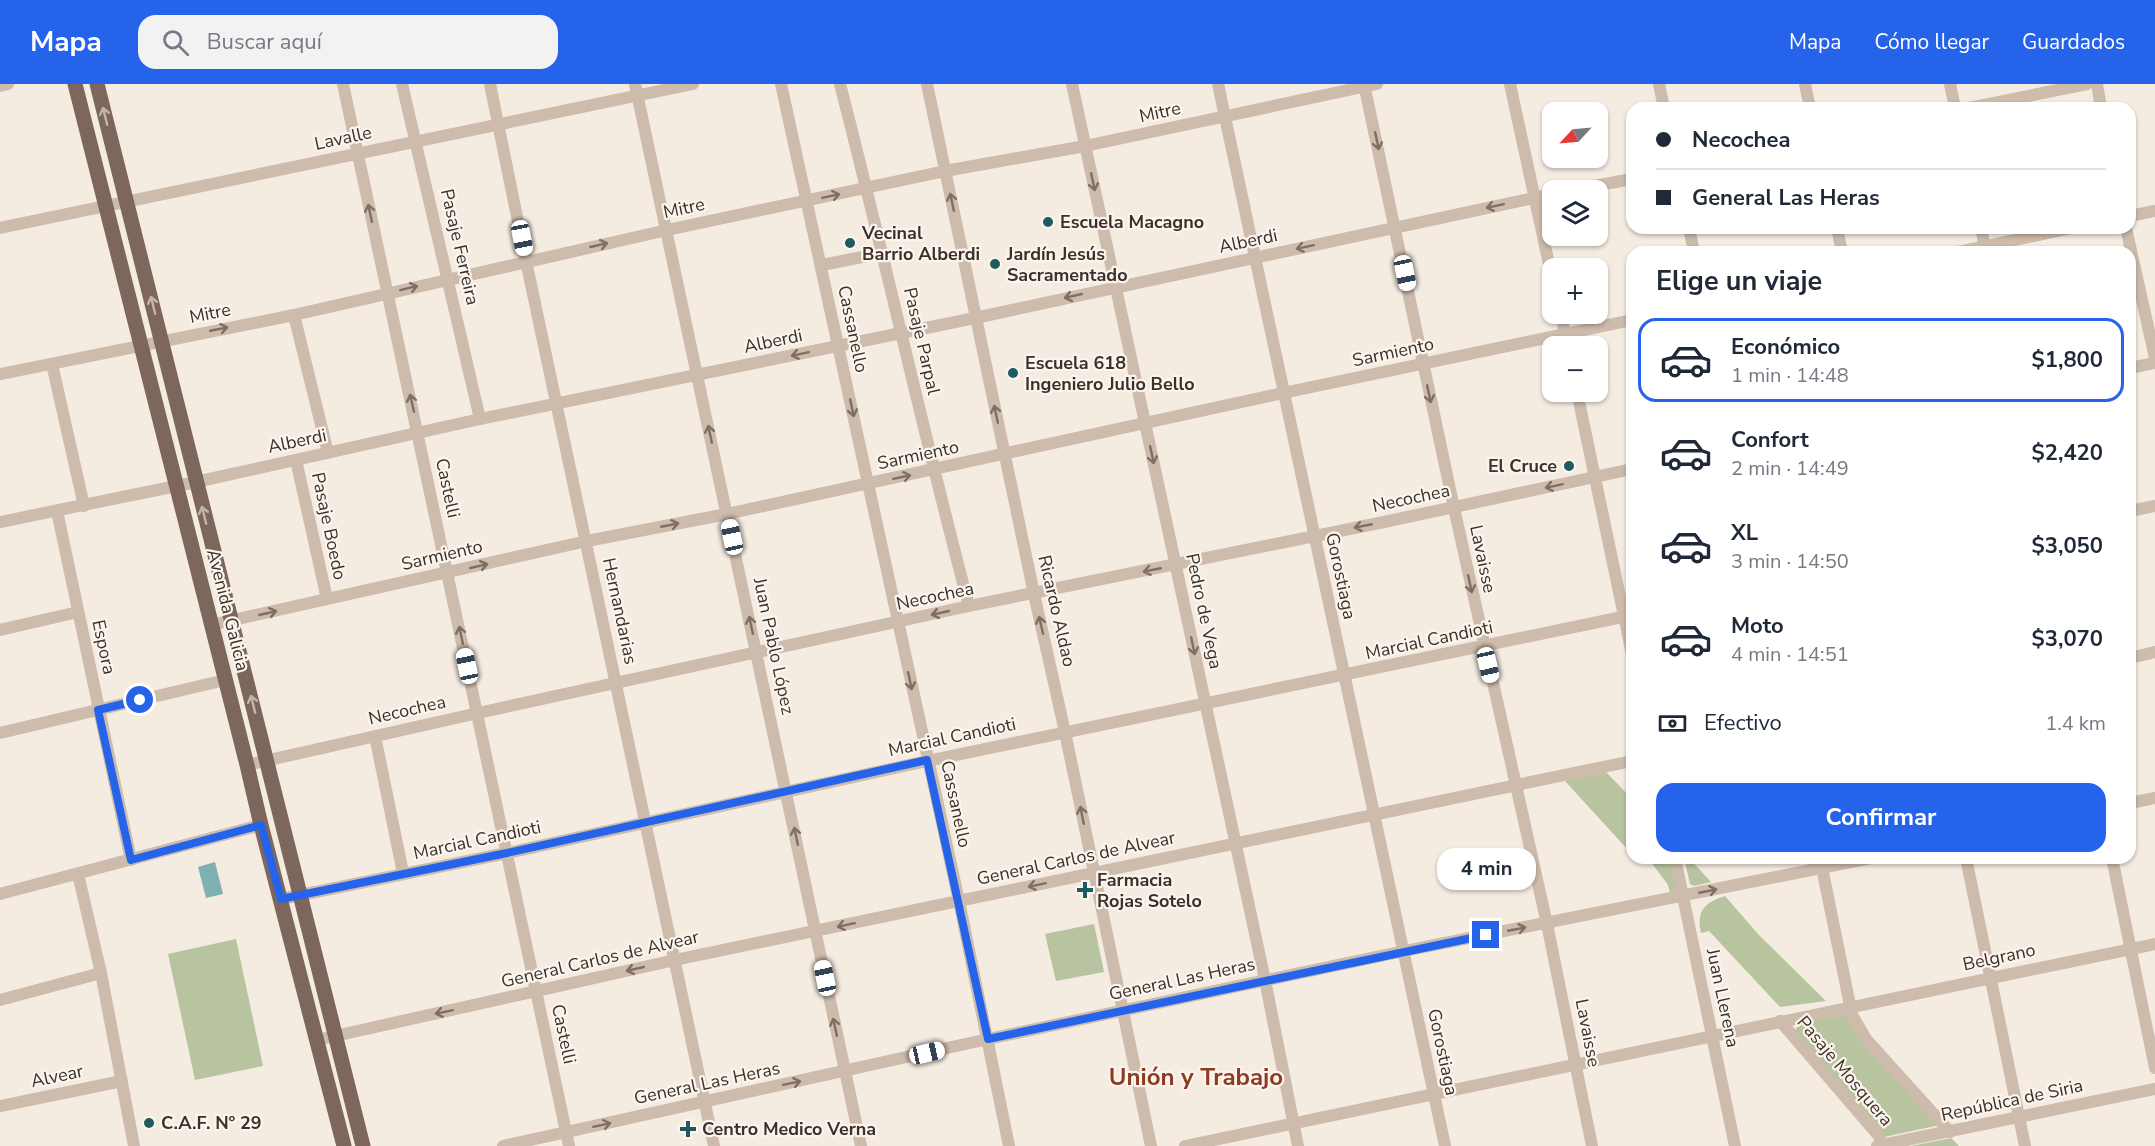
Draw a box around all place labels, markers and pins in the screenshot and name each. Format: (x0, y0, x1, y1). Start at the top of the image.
place label: Escuela Macagno (1060, 210, 1204, 234)
marker: Escuela Macagno (1041, 215, 1055, 229)
place label: Vecinal Barrio Alberdi (861, 221, 980, 266)
marker: Vecinal Barrio Alberdi (843, 236, 857, 250)
place label: Jardín Jesús Sacramentado (1006, 242, 1128, 287)
marker: Jardín Jesús Sacramentado (988, 257, 1002, 271)
place label: Escuela 618 Ingeniero Julio Bello (1025, 351, 1195, 396)
marker: Escuela 618 Ingeniero Julio Bello (1006, 366, 1020, 380)
place label: El Cruce (1488, 454, 1557, 478)
marker: El Cruce (1562, 459, 1576, 473)
place label: Farmacia Rojas Sotelo (1097, 868, 1202, 913)
marker: Farmacia Rojas Sotelo (1078, 883, 1092, 897)
place label: C.A.F. Nº 29 (161, 1111, 262, 1135)
marker: C.A.F. Nº 29 (142, 1116, 156, 1130)
place label: Centro Medico Verna (702, 1117, 876, 1141)
marker: Centro Medico Verna (679, 1120, 697, 1138)

